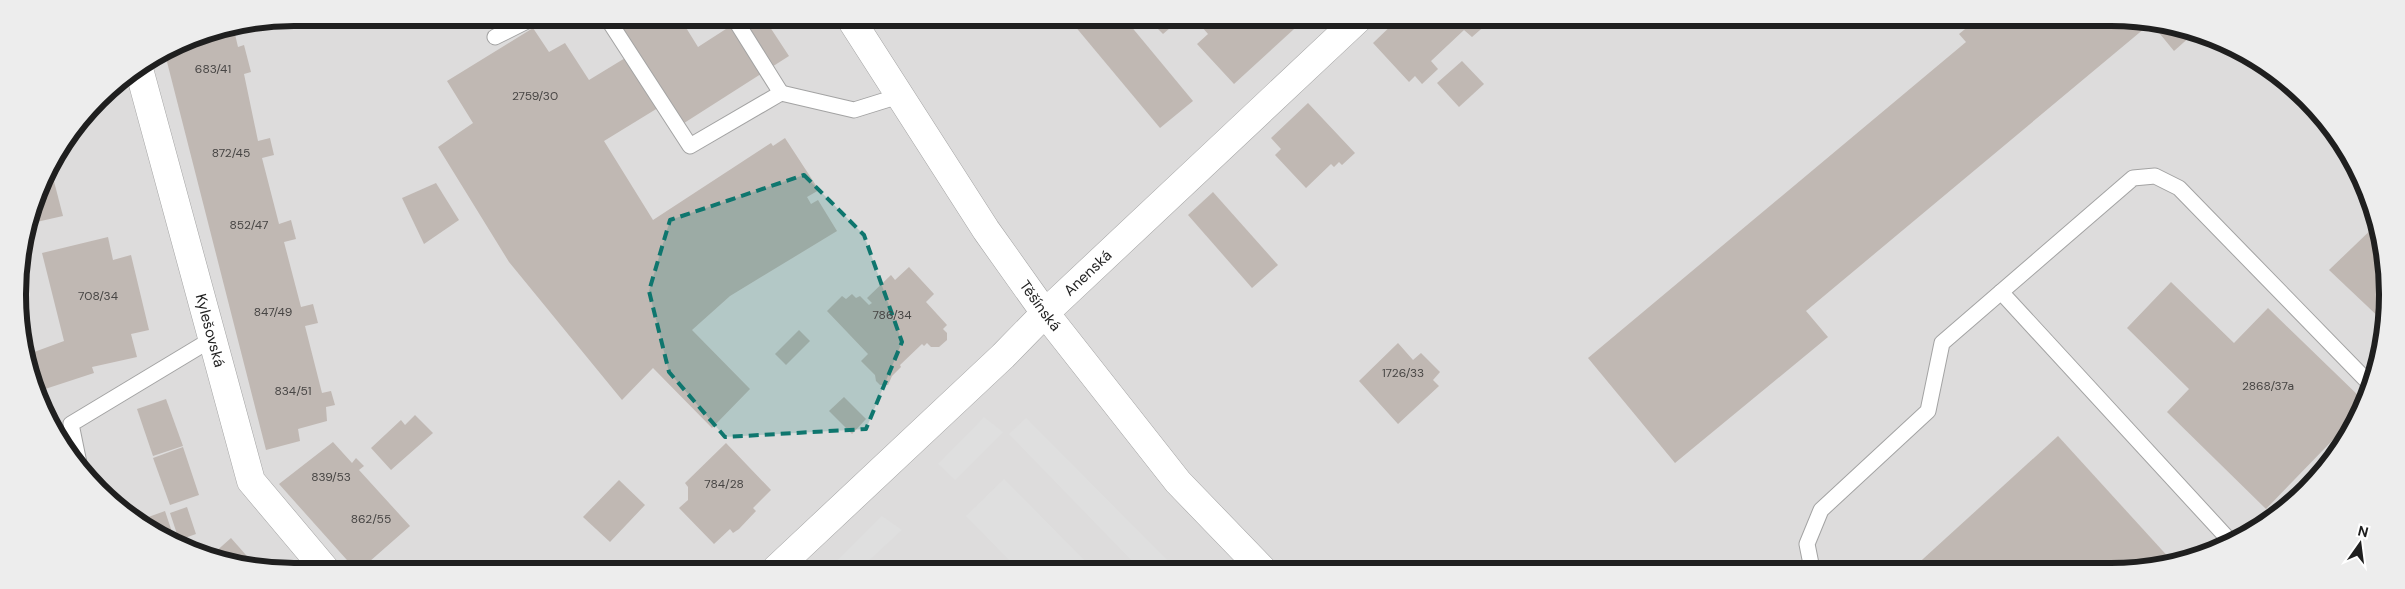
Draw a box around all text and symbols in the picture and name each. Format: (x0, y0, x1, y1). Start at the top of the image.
house number: 683/41 (195, 61, 231, 77)
house number: 2759/30 (512, 88, 558, 104)
house number: 872/45 (212, 145, 250, 161)
house number: 852/47 (230, 217, 268, 233)
street label: Anenská (1059, 245, 1116, 300)
street label: Těšínská (1015, 276, 1066, 335)
house number: 708/34 (78, 288, 118, 304)
street label: Kylešovská (191, 292, 230, 369)
house number: 847/49 (254, 304, 292, 320)
house number: 786/34 (872, 307, 912, 323)
house number: 1726/33 (1382, 365, 1424, 381)
house number: 2868/37a (2242, 378, 2294, 394)
house number: 834/51 (274, 383, 312, 399)
house number: 839/53 (311, 469, 351, 485)
house number: 784/28 (704, 476, 744, 492)
house number: 862/55 (351, 511, 391, 527)
north arrow (2335, 519, 2385, 569)
text: N (2356, 521, 2370, 541)

